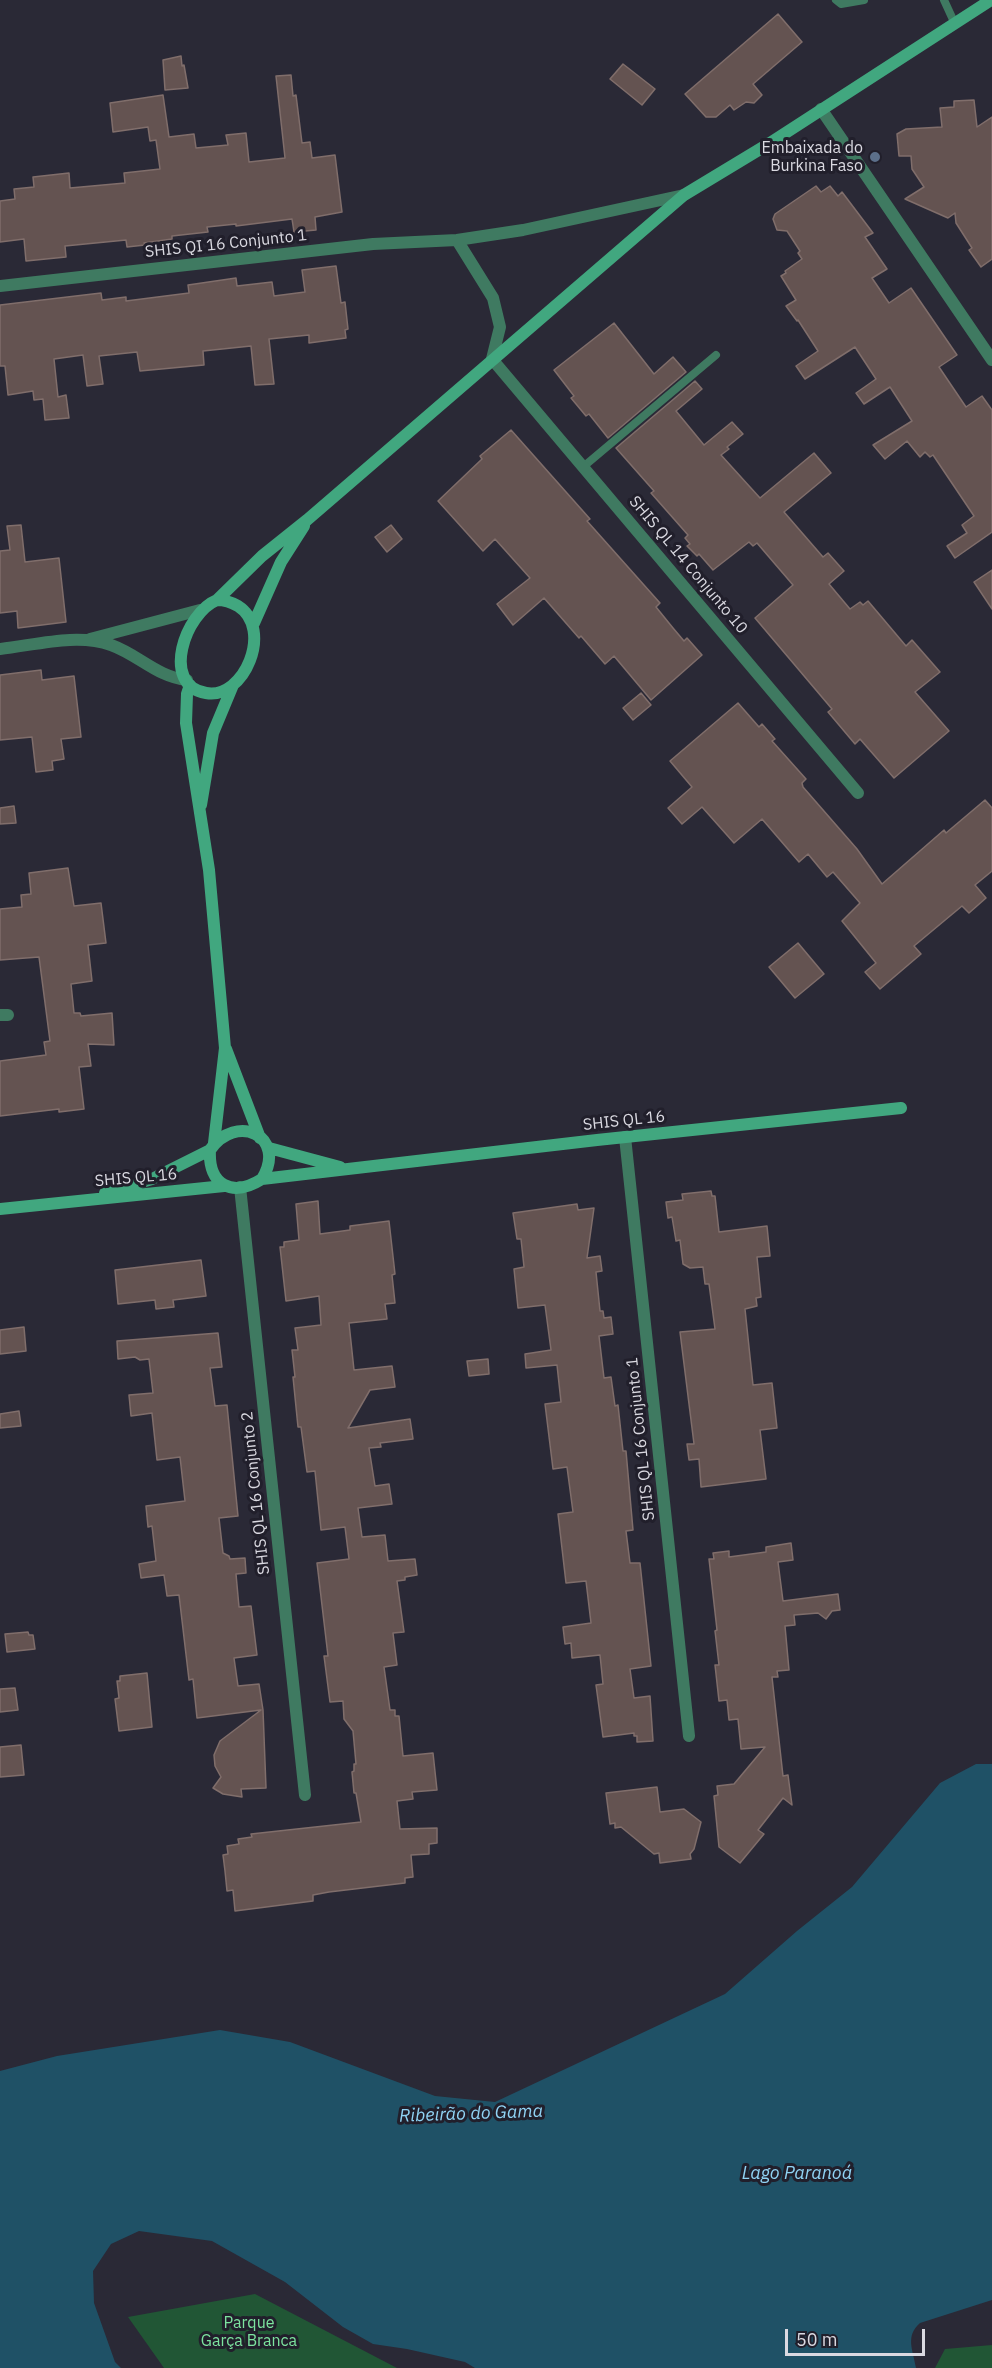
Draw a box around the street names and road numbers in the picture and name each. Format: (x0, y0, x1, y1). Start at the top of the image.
street label: SHIS QI 16 Conjunto 1 (144, 226, 308, 262)
street label: SHIS QL 14 Conjunto 10 (625, 492, 751, 638)
street label: SHIS QL 16 (582, 1107, 666, 1135)
street label: SHIS QL 16 (94, 1165, 178, 1191)
street label: SHIS QL 16 Conjunto 1 (623, 1356, 659, 1522)
street label: SHIS QL 16 Conjunto 2 (238, 1410, 274, 1576)

